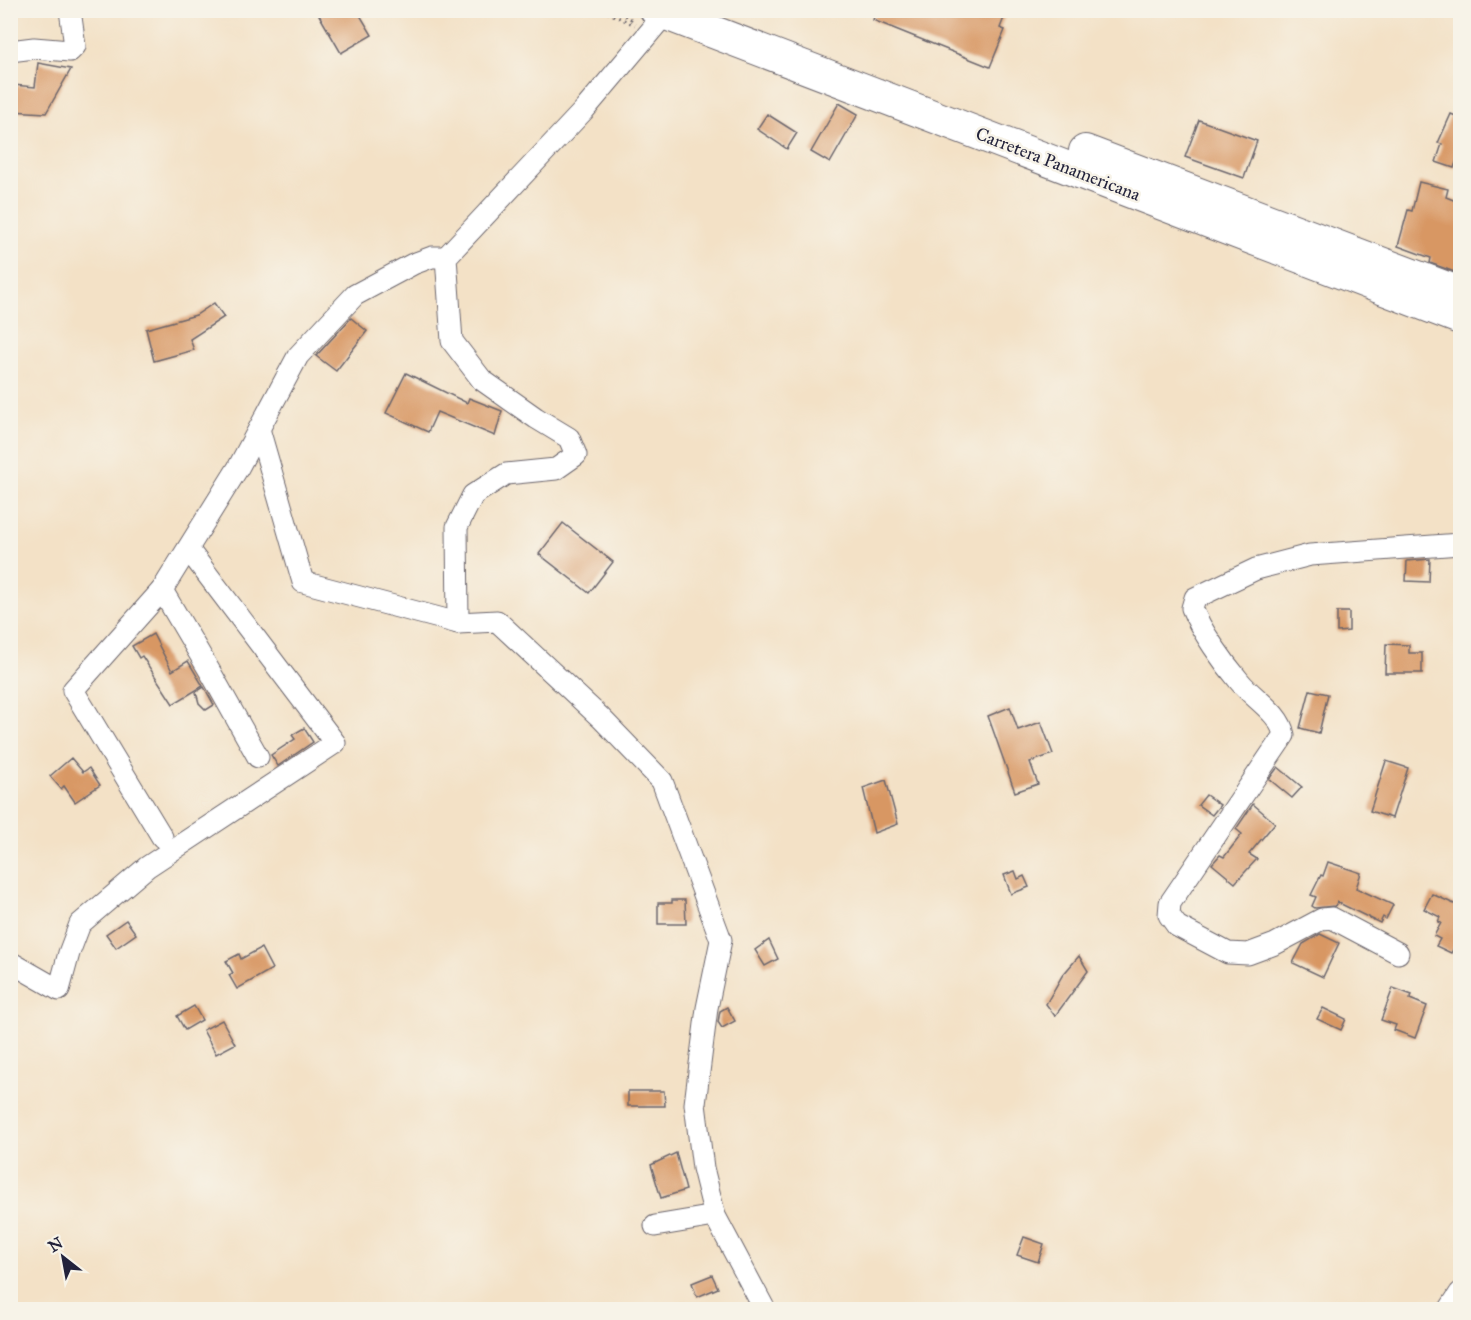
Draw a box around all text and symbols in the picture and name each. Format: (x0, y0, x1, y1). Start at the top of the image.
street label: Carretera Panamericana (973, 122, 1144, 206)
north arrow (33, 1227, 93, 1287)
text: N (45, 1233, 67, 1256)

